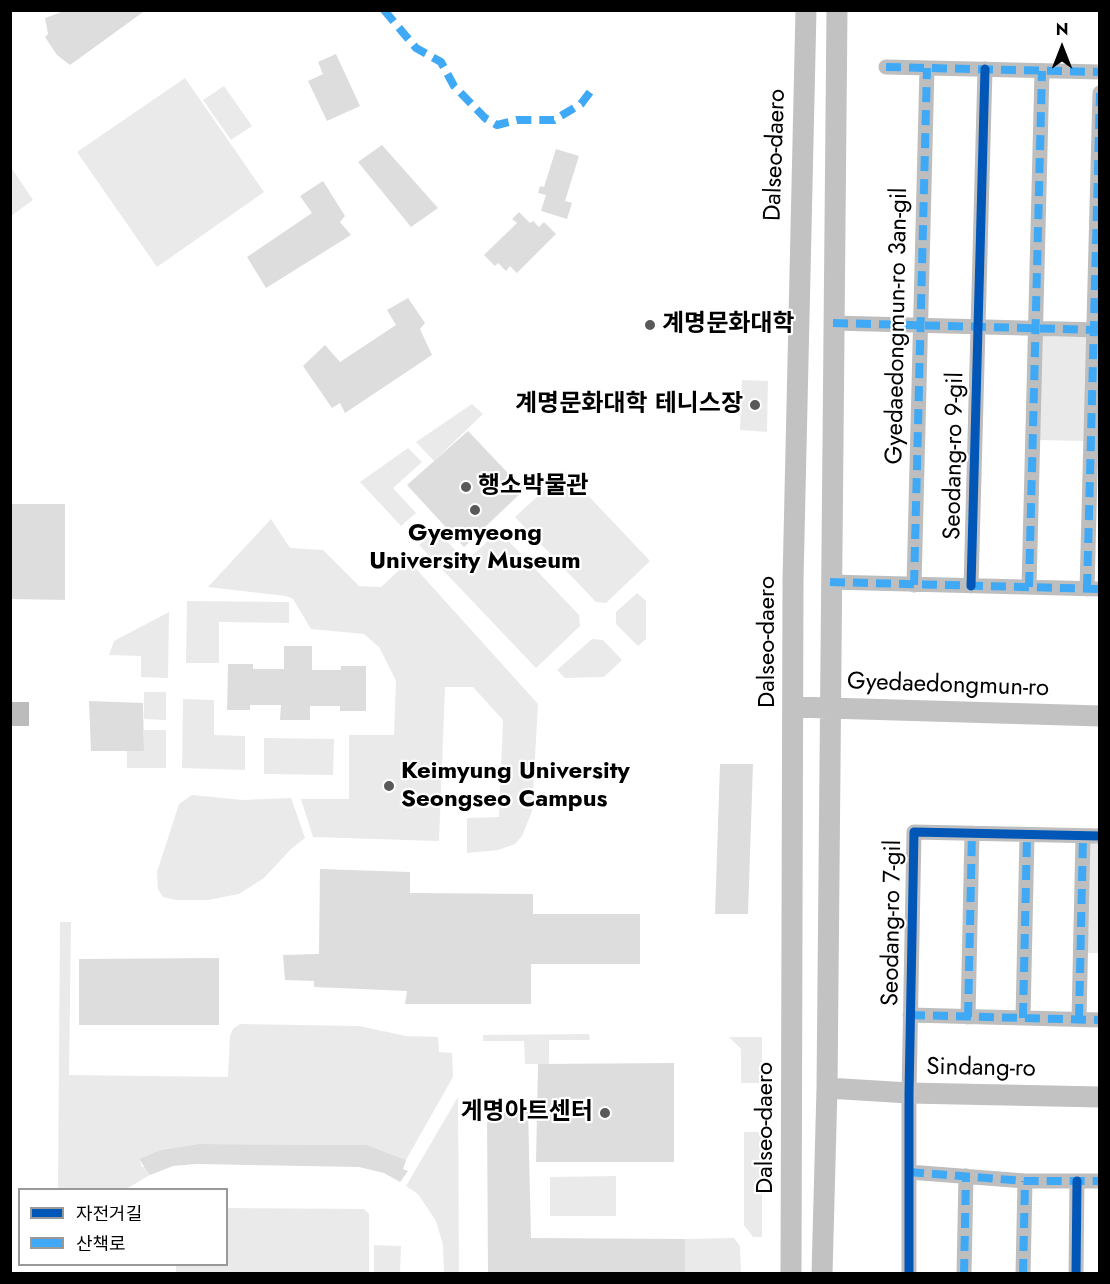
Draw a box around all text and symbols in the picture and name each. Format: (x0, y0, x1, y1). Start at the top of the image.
north arrow (1032, 18, 1092, 78)
text: N (1056, 18, 1068, 41)
street label: Dalseo-daero (759, 88, 793, 222)
street label: Gyedaedongmun-ro 3an-gil (881, 187, 915, 465)
place label: 계명문화대학 (662, 311, 794, 339)
marker: 계명문화대학 (643, 318, 657, 332)
street label: Seodang-ro 9-gil (939, 372, 971, 540)
place label: 계명문화대학 테니스장 (515, 391, 743, 419)
marker: 계명문화대학 테니스장 (748, 398, 762, 412)
place label: 행소박물관 (478, 473, 588, 501)
marker: 행소박물관 (459, 480, 473, 494)
marker: Gyemyeong University Museum (468, 503, 482, 517)
place label: Gyemyeong University Museum (369, 520, 581, 576)
street label: Dalseo-daero (754, 576, 782, 708)
street label: Gyedaedongmun-ro (847, 668, 1049, 704)
place label: Keimyung University Seongseo Campus (401, 758, 630, 814)
marker: Keimyung University Seongseo Campus (382, 779, 396, 793)
street label: Seodang-ro 7-gil (877, 840, 909, 1006)
street label: Sindang-ro (926, 1054, 1036, 1084)
street label: Dalseo-daero (752, 1062, 780, 1194)
place label: 게명아트센터 (461, 1099, 593, 1127)
marker: 게명아트센터 (598, 1106, 612, 1120)
legend (18, 1188, 228, 1266)
text: 자전거길 (76, 1201, 142, 1227)
text: 산책로 (76, 1231, 126, 1257)

